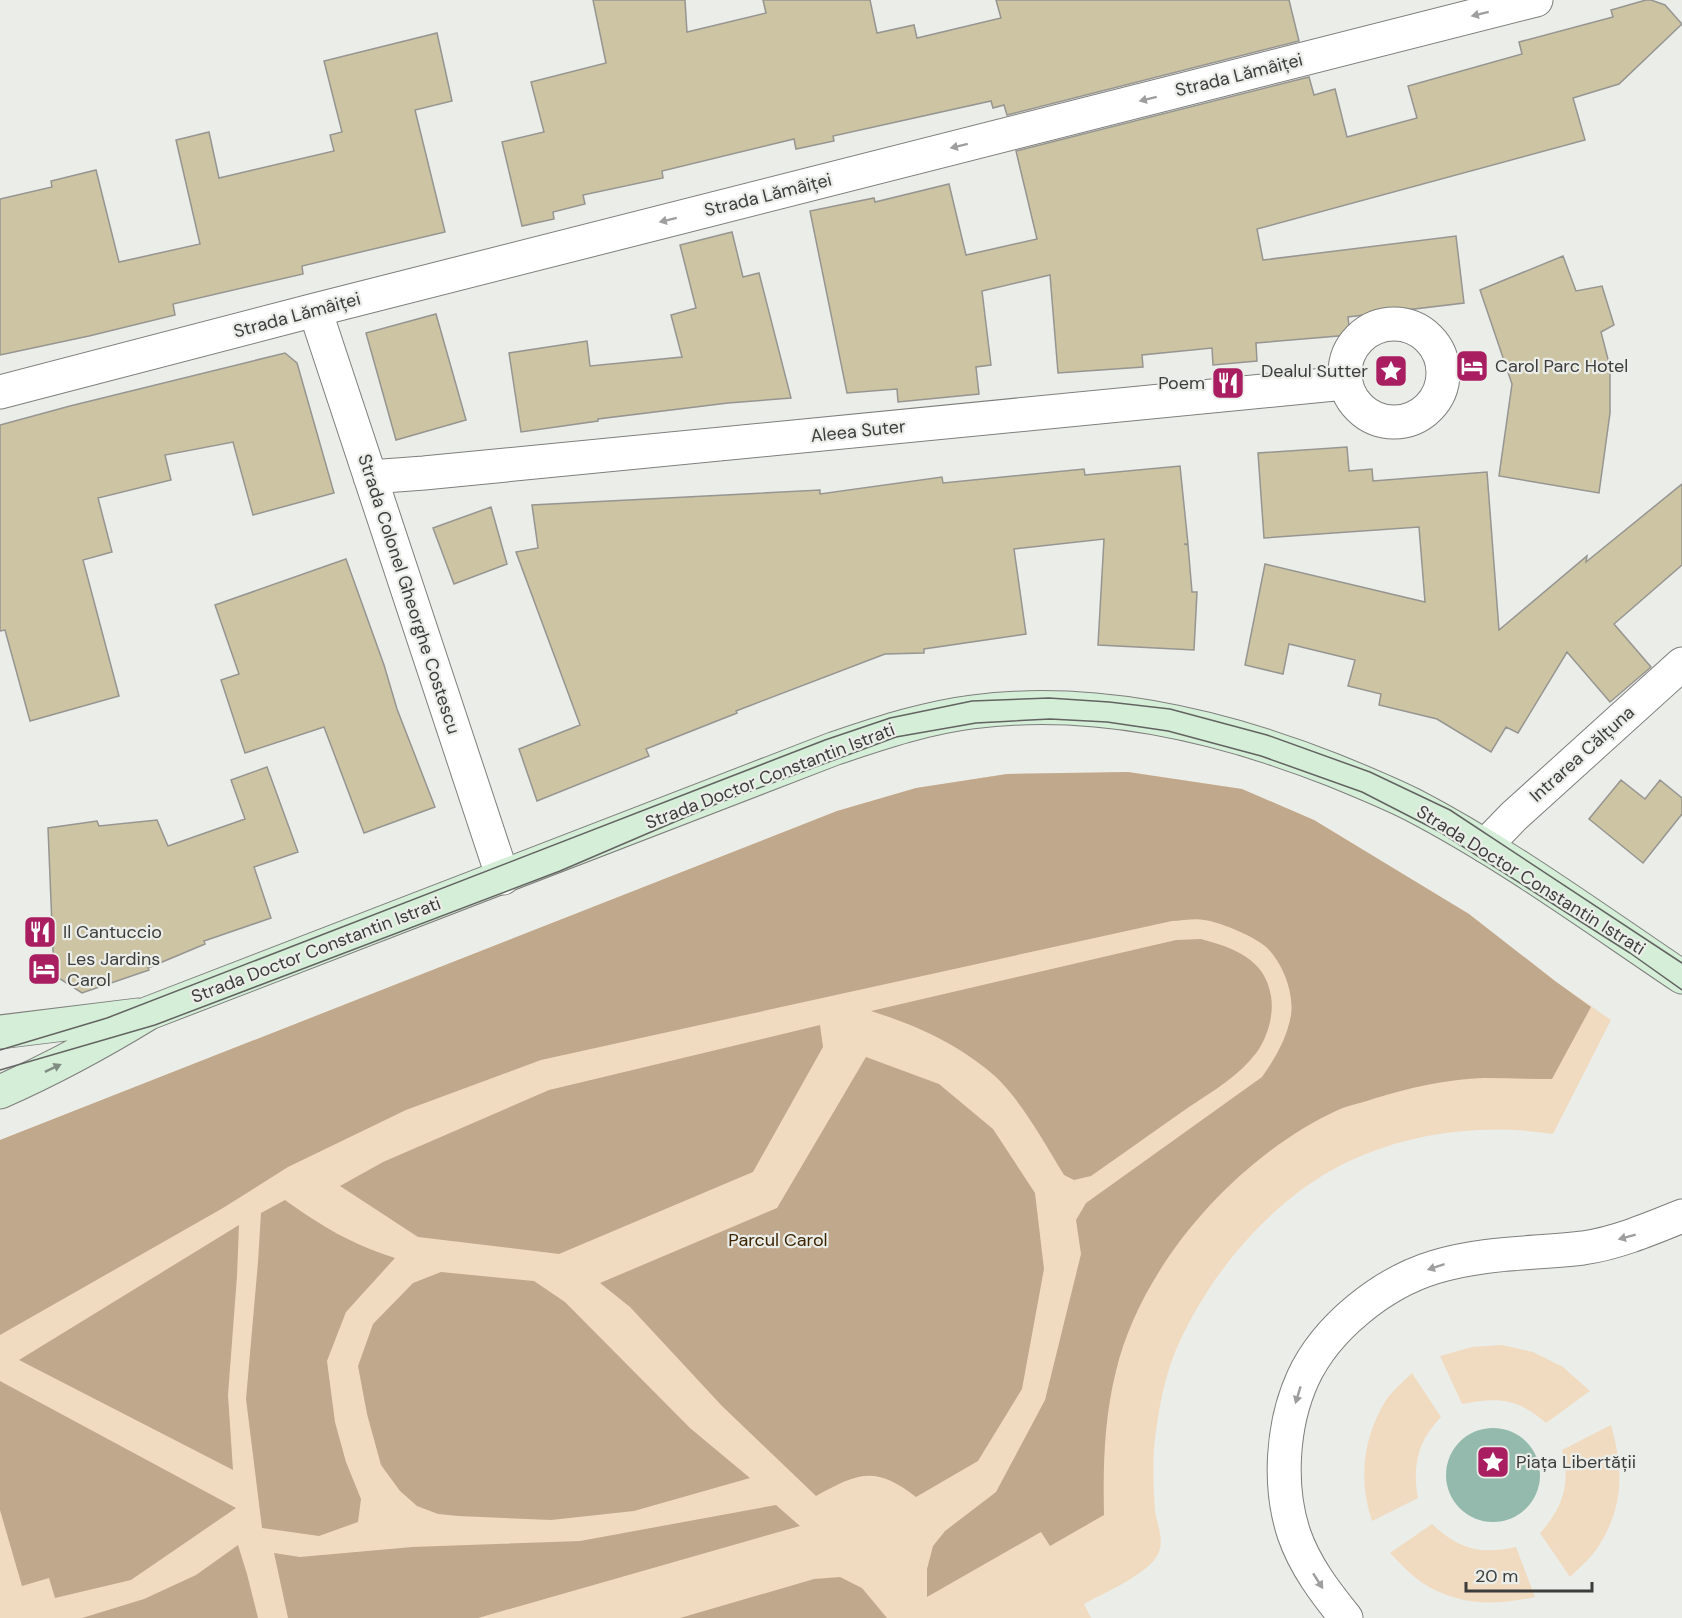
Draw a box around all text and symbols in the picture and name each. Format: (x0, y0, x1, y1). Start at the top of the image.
one-way arrow (1471, 10, 1489, 20)
street label: Strada Lămâiței (1173, 48, 1305, 102)
one-way arrow (1139, 94, 1157, 104)
one-way arrow (950, 142, 968, 152)
street label: Strada Lămâiței (702, 168, 834, 222)
one-way arrow (659, 216, 678, 226)
street label: Strada Lămâiței (231, 287, 363, 343)
hotel icon: Carol Parc Hotel (1454, 348, 1490, 384)
place icon: Dealul Sutter (1373, 353, 1409, 389)
place label: Carol Parc Hotel (1495, 354, 1628, 378)
place label: Dealul Sutter (1261, 359, 1368, 383)
restaurant icon: Poem (1210, 365, 1246, 401)
place label: Poem (1158, 371, 1205, 395)
street label: Aleea Suter (809, 414, 907, 448)
street label: Strada Colonel Gheorghe Costescu (352, 451, 466, 737)
street label: Intrarea Călțuna (1524, 700, 1640, 808)
street label: Strada Doctor Constantin Istrati (642, 717, 898, 835)
street label: Strada Doctor Constantin Istrati (1412, 799, 1650, 961)
street label: Strada Doctor Constantin Istrati (188, 891, 444, 1009)
restaurant icon: Il Cantuccio (22, 914, 58, 950)
place label: Il Cantuccio (63, 920, 162, 944)
place label: Les Jardins Carol (67, 947, 160, 992)
hotel icon: Les Jardins Carol (26, 951, 62, 987)
one-way arrow (45, 1063, 62, 1072)
park label: Parcul Carol (728, 1228, 828, 1252)
one-way arrow (1618, 1232, 1636, 1242)
one-way arrow (1427, 1263, 1445, 1273)
one-way arrow (1293, 1386, 1302, 1404)
place icon: Piața Libertății (1475, 1444, 1511, 1480)
place label: Piața Libertății (1516, 1450, 1636, 1474)
scale bar (1466, 1555, 1592, 1593)
text: 20 m (1475, 1564, 1518, 1588)
one-way arrow (1312, 1573, 1323, 1589)

